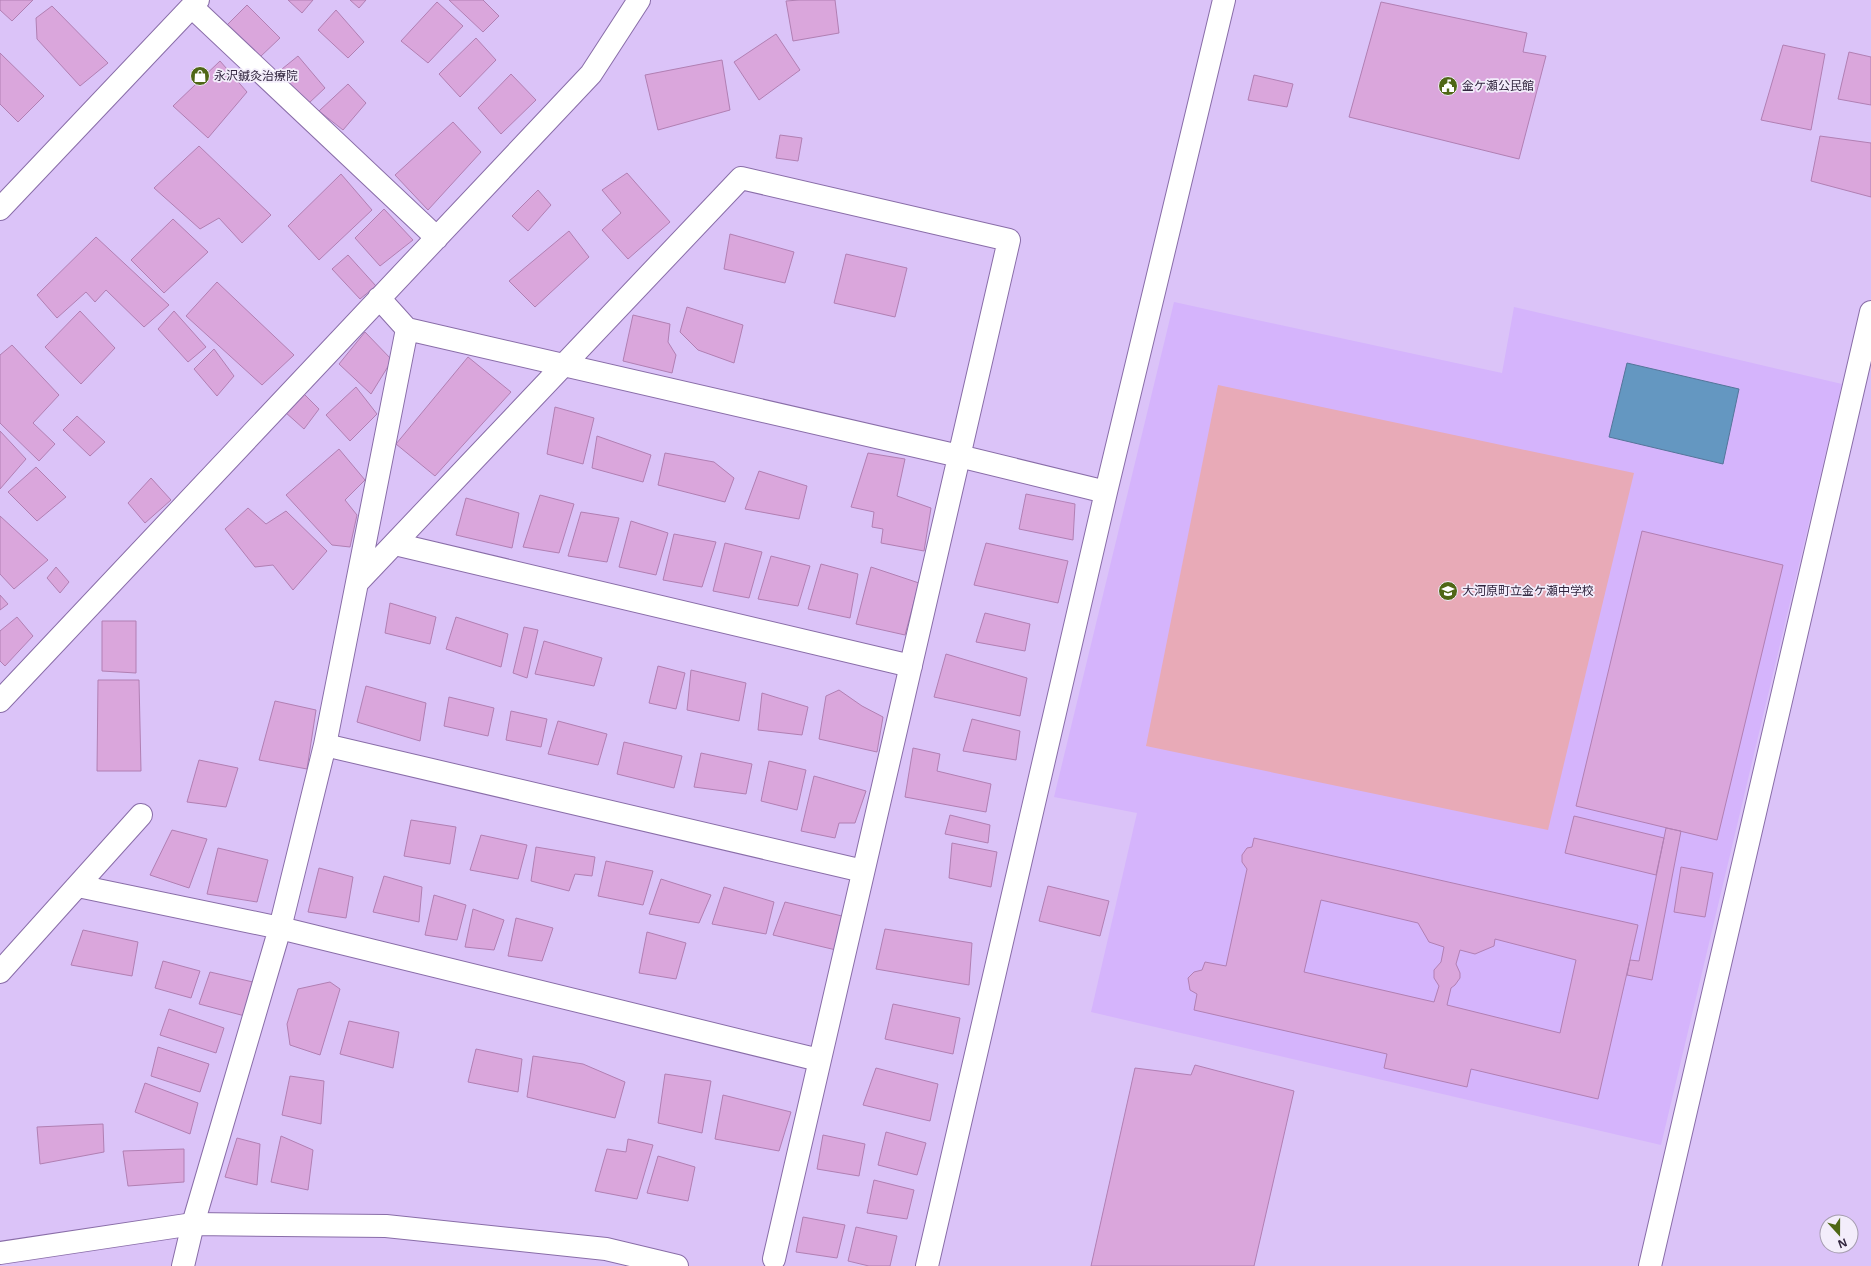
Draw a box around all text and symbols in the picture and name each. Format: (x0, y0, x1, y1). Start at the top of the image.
shop icon: 永沢鍼灸治療院 (189, 65, 211, 87)
place label: 永沢鍼灸治療院 (214, 67, 298, 84)
public building icon: 金ケ瀬公民館 (1437, 75, 1459, 97)
place label: 金ケ瀬公民館 (1462, 77, 1534, 94)
school or university icon: 大河原町立金ケ瀬中学校 (1437, 580, 1459, 602)
place label: 大河原町立金ケ瀬中学校 (1462, 582, 1594, 599)
north arrow (1819, 1214, 1859, 1254)
text: N (1836, 1235, 1850, 1252)

